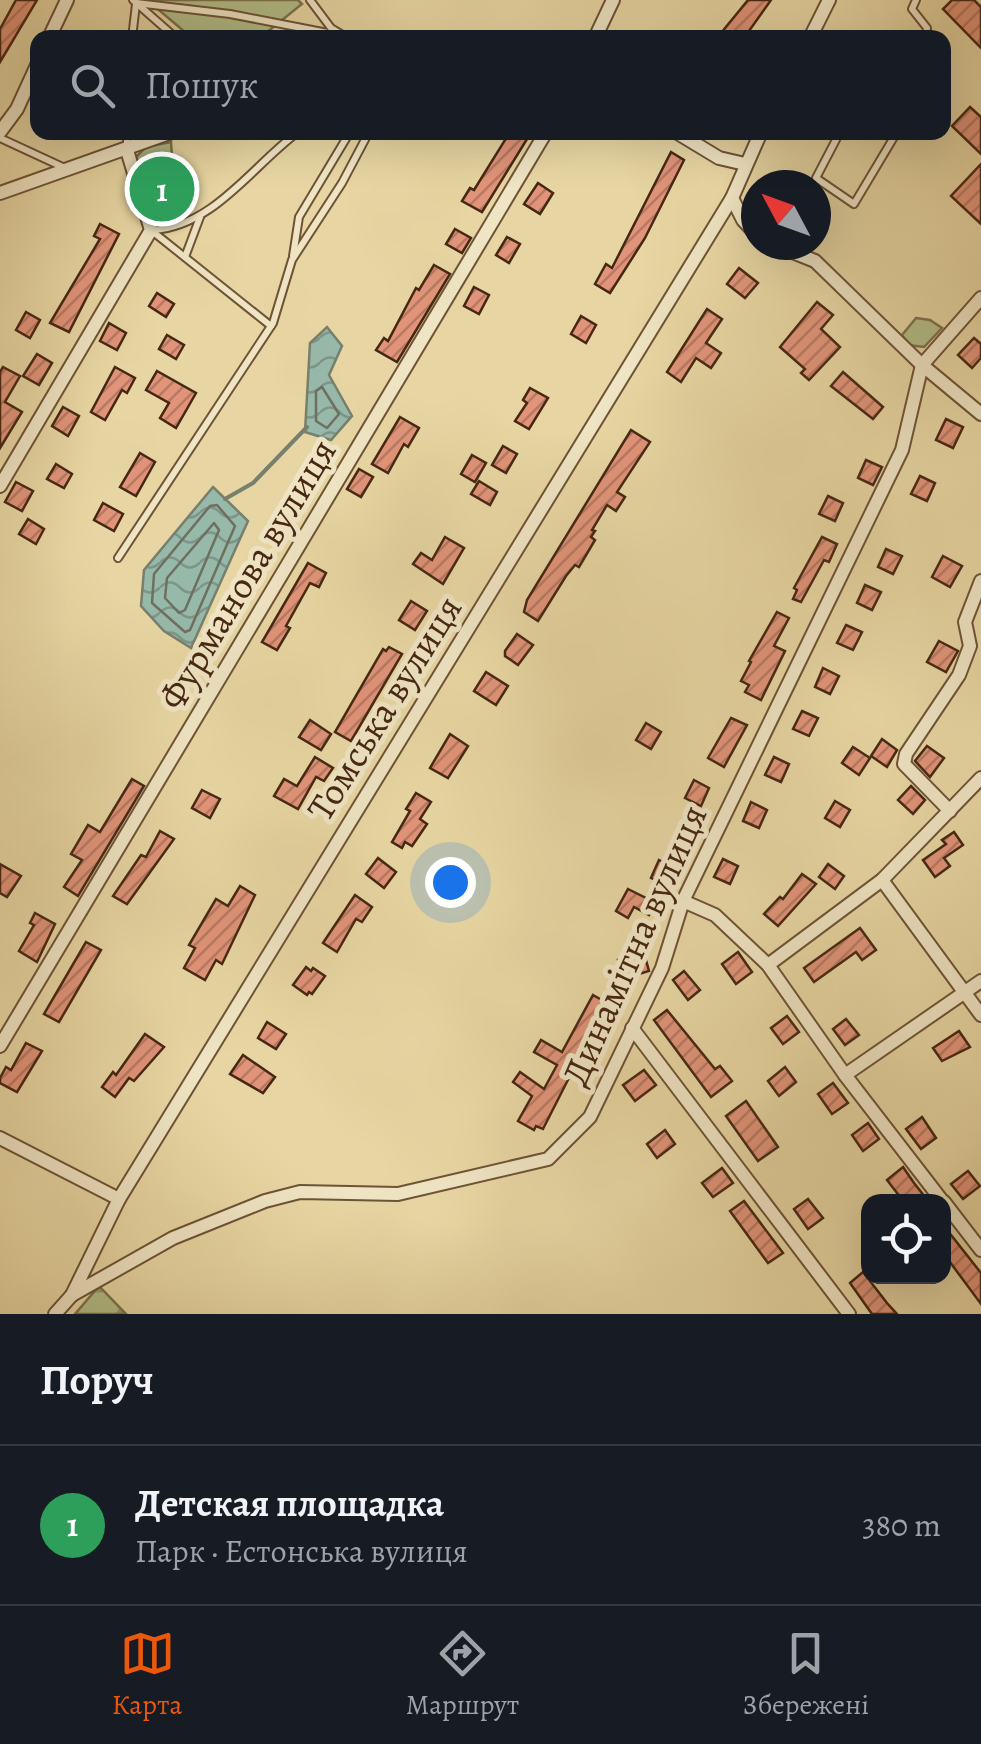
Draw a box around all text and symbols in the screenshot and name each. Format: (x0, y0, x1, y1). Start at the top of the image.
search box (30, 30, 951, 140)
icon: search (65, 58, 120, 113)
text: Пошук (145, 59, 258, 111)
pin: 1 (130, 152, 194, 226)
north arrow (741, 170, 831, 260)
street label: Фурманова вулиця (146, 429, 348, 719)
street label: Томська вулиця (294, 586, 474, 830)
street label: Динамітна вулиця (549, 796, 719, 1094)
your location (425, 857, 476, 908)
map controls (861, 1194, 951, 1284)
button: locate (861, 1194, 951, 1284)
text: Поруч (40, 1351, 154, 1408)
text: Детская площадка (135, 1477, 444, 1529)
text: 1 (67, 1503, 78, 1547)
text: 380 m (862, 1503, 941, 1547)
text: Парк · Естонська вулиця (135, 1529, 468, 1573)
tab: Карта (112, 1626, 182, 1724)
tab: Маршрут (406, 1626, 519, 1724)
tab: Збережені (743, 1626, 869, 1724)

